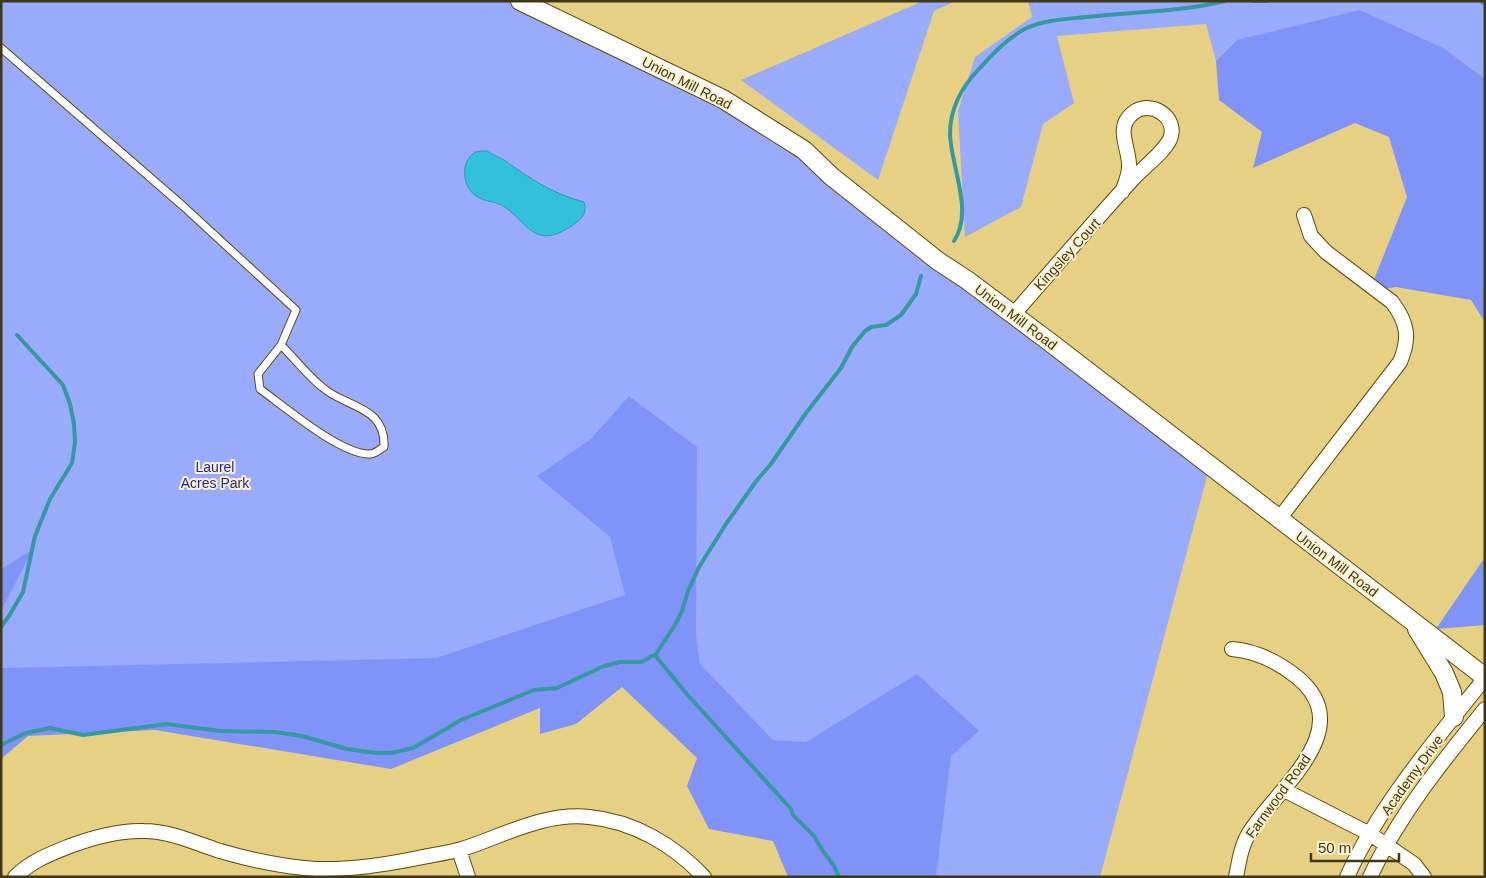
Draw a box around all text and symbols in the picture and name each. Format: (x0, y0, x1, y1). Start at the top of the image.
street label: Union Mill Road (639, 53, 735, 113)
street label: Kingsley Court (1031, 215, 1103, 293)
street label: Union Mill Road (972, 281, 1060, 353)
park label: Laurel Acres Park (181, 459, 250, 491)
street label: Union Mill Road (1293, 528, 1381, 600)
street label: Academy Drive (1378, 732, 1446, 818)
street label: Farnwood Road (1242, 751, 1314, 841)
scale bar (1311, 830, 1398, 862)
text: 50 m (1318, 839, 1351, 856)

